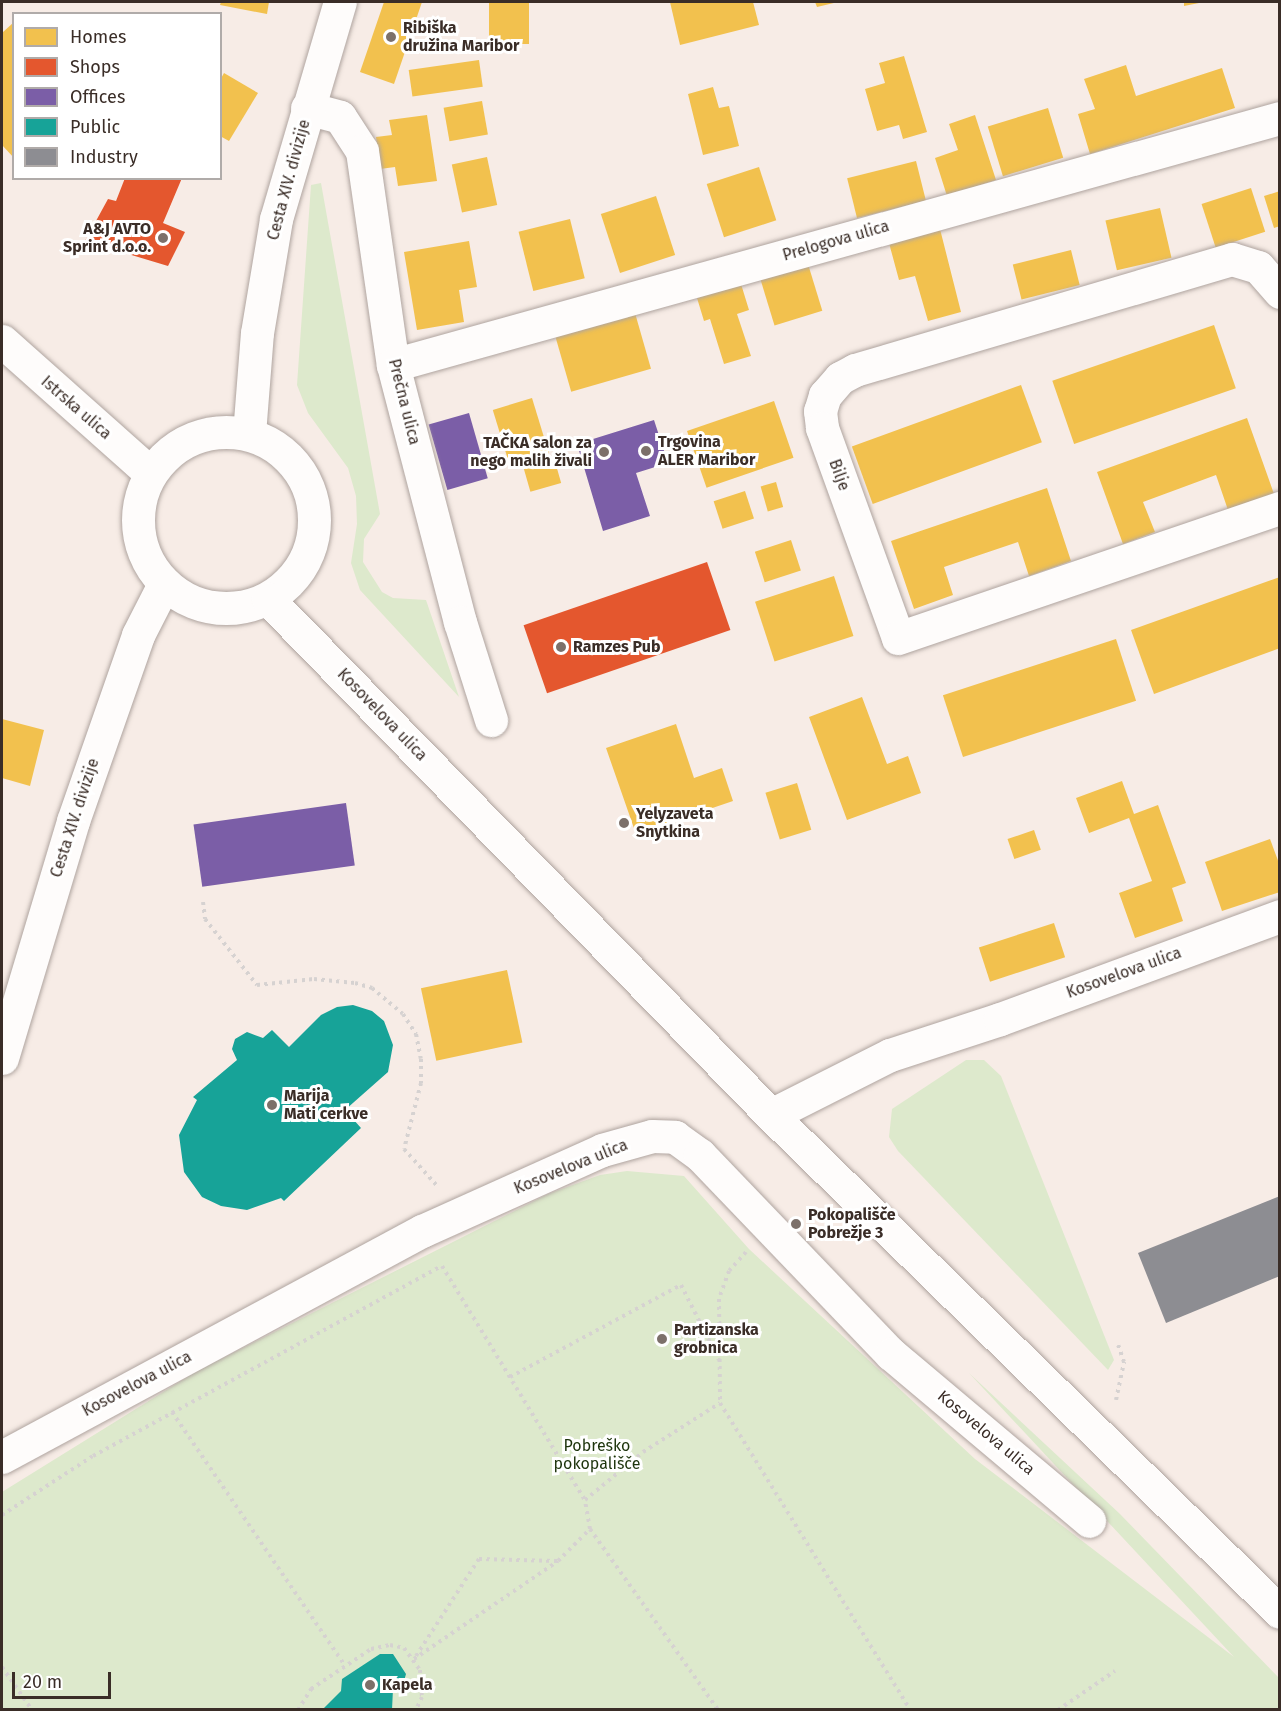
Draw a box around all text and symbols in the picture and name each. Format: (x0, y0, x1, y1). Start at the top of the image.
legend (12, 12, 222, 180)
place label: Ribiška družina Maribor (403, 18, 519, 56)
text: Homes (70, 26, 126, 48)
marker: Ribiška družina Maribor (384, 30, 398, 44)
text: Shops (70, 56, 120, 78)
text: Offices (70, 86, 125, 108)
text: Public (70, 116, 120, 138)
street label: Cesta XIV. divizije (264, 118, 314, 242)
text: Industry (70, 146, 138, 168)
street label: Prelogova ulica (781, 217, 891, 265)
place label: A&J AVTO Sprint d.o.o. (63, 219, 151, 257)
marker: A&J AVTO Sprint d.o.o. (156, 231, 170, 245)
street label: Prečna ulica (384, 357, 424, 447)
street label: Istrska ulica (37, 372, 115, 444)
place label: Trgovina ALER Maribor (658, 432, 755, 470)
place label: TAČKA salon za nego malih živali (470, 433, 592, 471)
marker: Trgovina ALER Maribor (639, 444, 653, 458)
marker: TAČKA salon za nego malih živali (597, 445, 611, 459)
street label: Bilje (824, 457, 854, 493)
place label: Ramzes Pub (573, 637, 660, 657)
marker: Ramzes Pub (554, 640, 568, 654)
street label: Kosovelova ulica (333, 665, 431, 765)
street label: Cesta XIV. divizije (47, 756, 103, 880)
place label: Yelyzaveta Snytkina (636, 804, 713, 842)
marker: Yelyzaveta Snytkina (617, 816, 631, 830)
street label: Kosovelova ulica (1064, 943, 1184, 1003)
place label: Marija Mati cerkve (284, 1086, 368, 1124)
marker: Marija Mati cerkve (265, 1098, 279, 1112)
street label: Kosovelova ulica (511, 1135, 631, 1199)
place label: Pokopališče Pobrežje 3 (808, 1205, 896, 1243)
marker: Pokopališče Pobrežje 3 (789, 1217, 803, 1231)
place label: Partizanska grobnica (674, 1320, 759, 1358)
marker: Partizanska grobnica (655, 1332, 669, 1346)
street label: Kosovelova ulica (79, 1347, 195, 1421)
street label: Kosovelova ulica (933, 1387, 1039, 1479)
park label: Pobreško pokopališče (554, 1436, 640, 1474)
scale bar (15, 1660, 114, 1698)
text: 20 m (23, 1671, 62, 1693)
place label: Kapela (382, 1675, 433, 1695)
marker: Kapela (363, 1678, 377, 1692)

